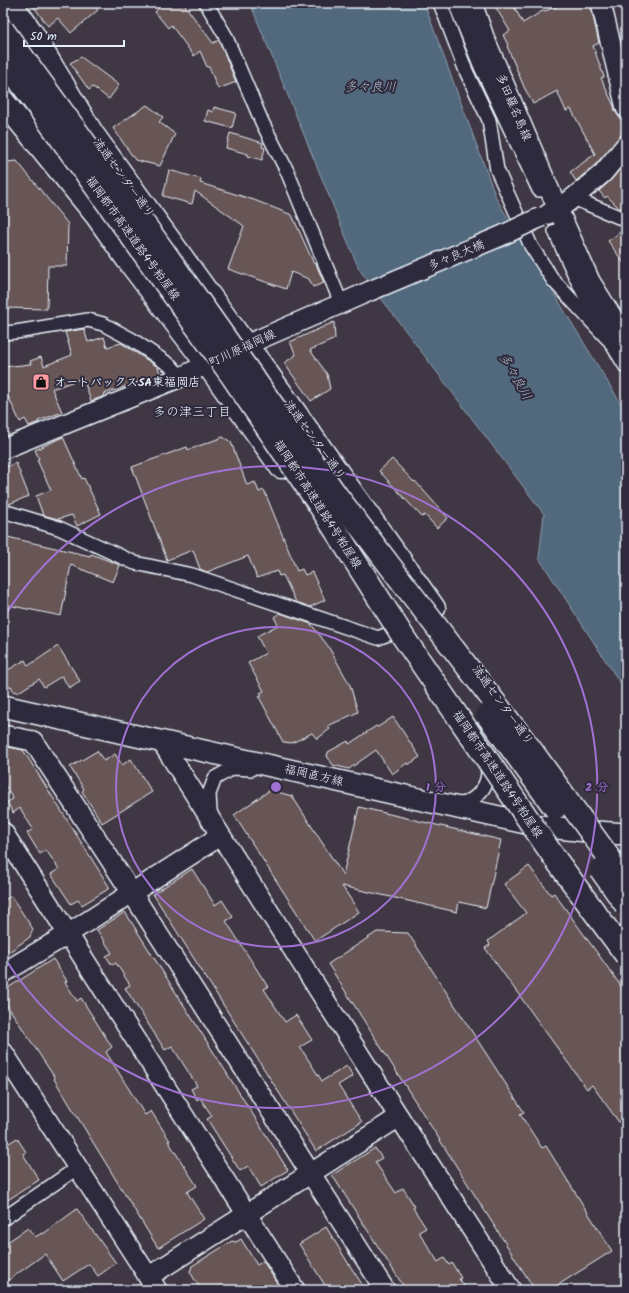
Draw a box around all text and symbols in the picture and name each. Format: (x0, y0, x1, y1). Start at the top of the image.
scale bar (24, 22, 124, 48)
text: 50 m (30, 27, 57, 46)
street label: 多田羅名島線 (491, 70, 536, 144)
water label: 多々良川 (344, 77, 396, 98)
street label: 流通センター通り (88, 134, 159, 223)
street label: 福岡都市高速道路4号粕屋線 (81, 172, 185, 305)
street label: 多々良大橋 (425, 235, 488, 276)
street label: 町川原福岡線 (206, 325, 279, 372)
water label: 多々良川 (493, 349, 537, 405)
shop icon: オートバックスSA東福岡店 (31, 372, 51, 392)
place label: オートバックスSA東福岡店 (54, 373, 200, 392)
street label: 流通センター通り (279, 396, 350, 485)
district label: 多の津三丁目 (153, 402, 231, 423)
street label: 福岡都市高速道路4号粕屋線 (269, 436, 367, 573)
street label: 流通センター通り (467, 661, 538, 750)
street label: 福岡都市高速道路4号粕屋線 (448, 707, 548, 842)
street label: 福岡直方線 (283, 759, 345, 791)
text: 1 分 (426, 778, 446, 797)
text: 2 分 (585, 778, 609, 797)
centre of rings (269, 780, 283, 794)

